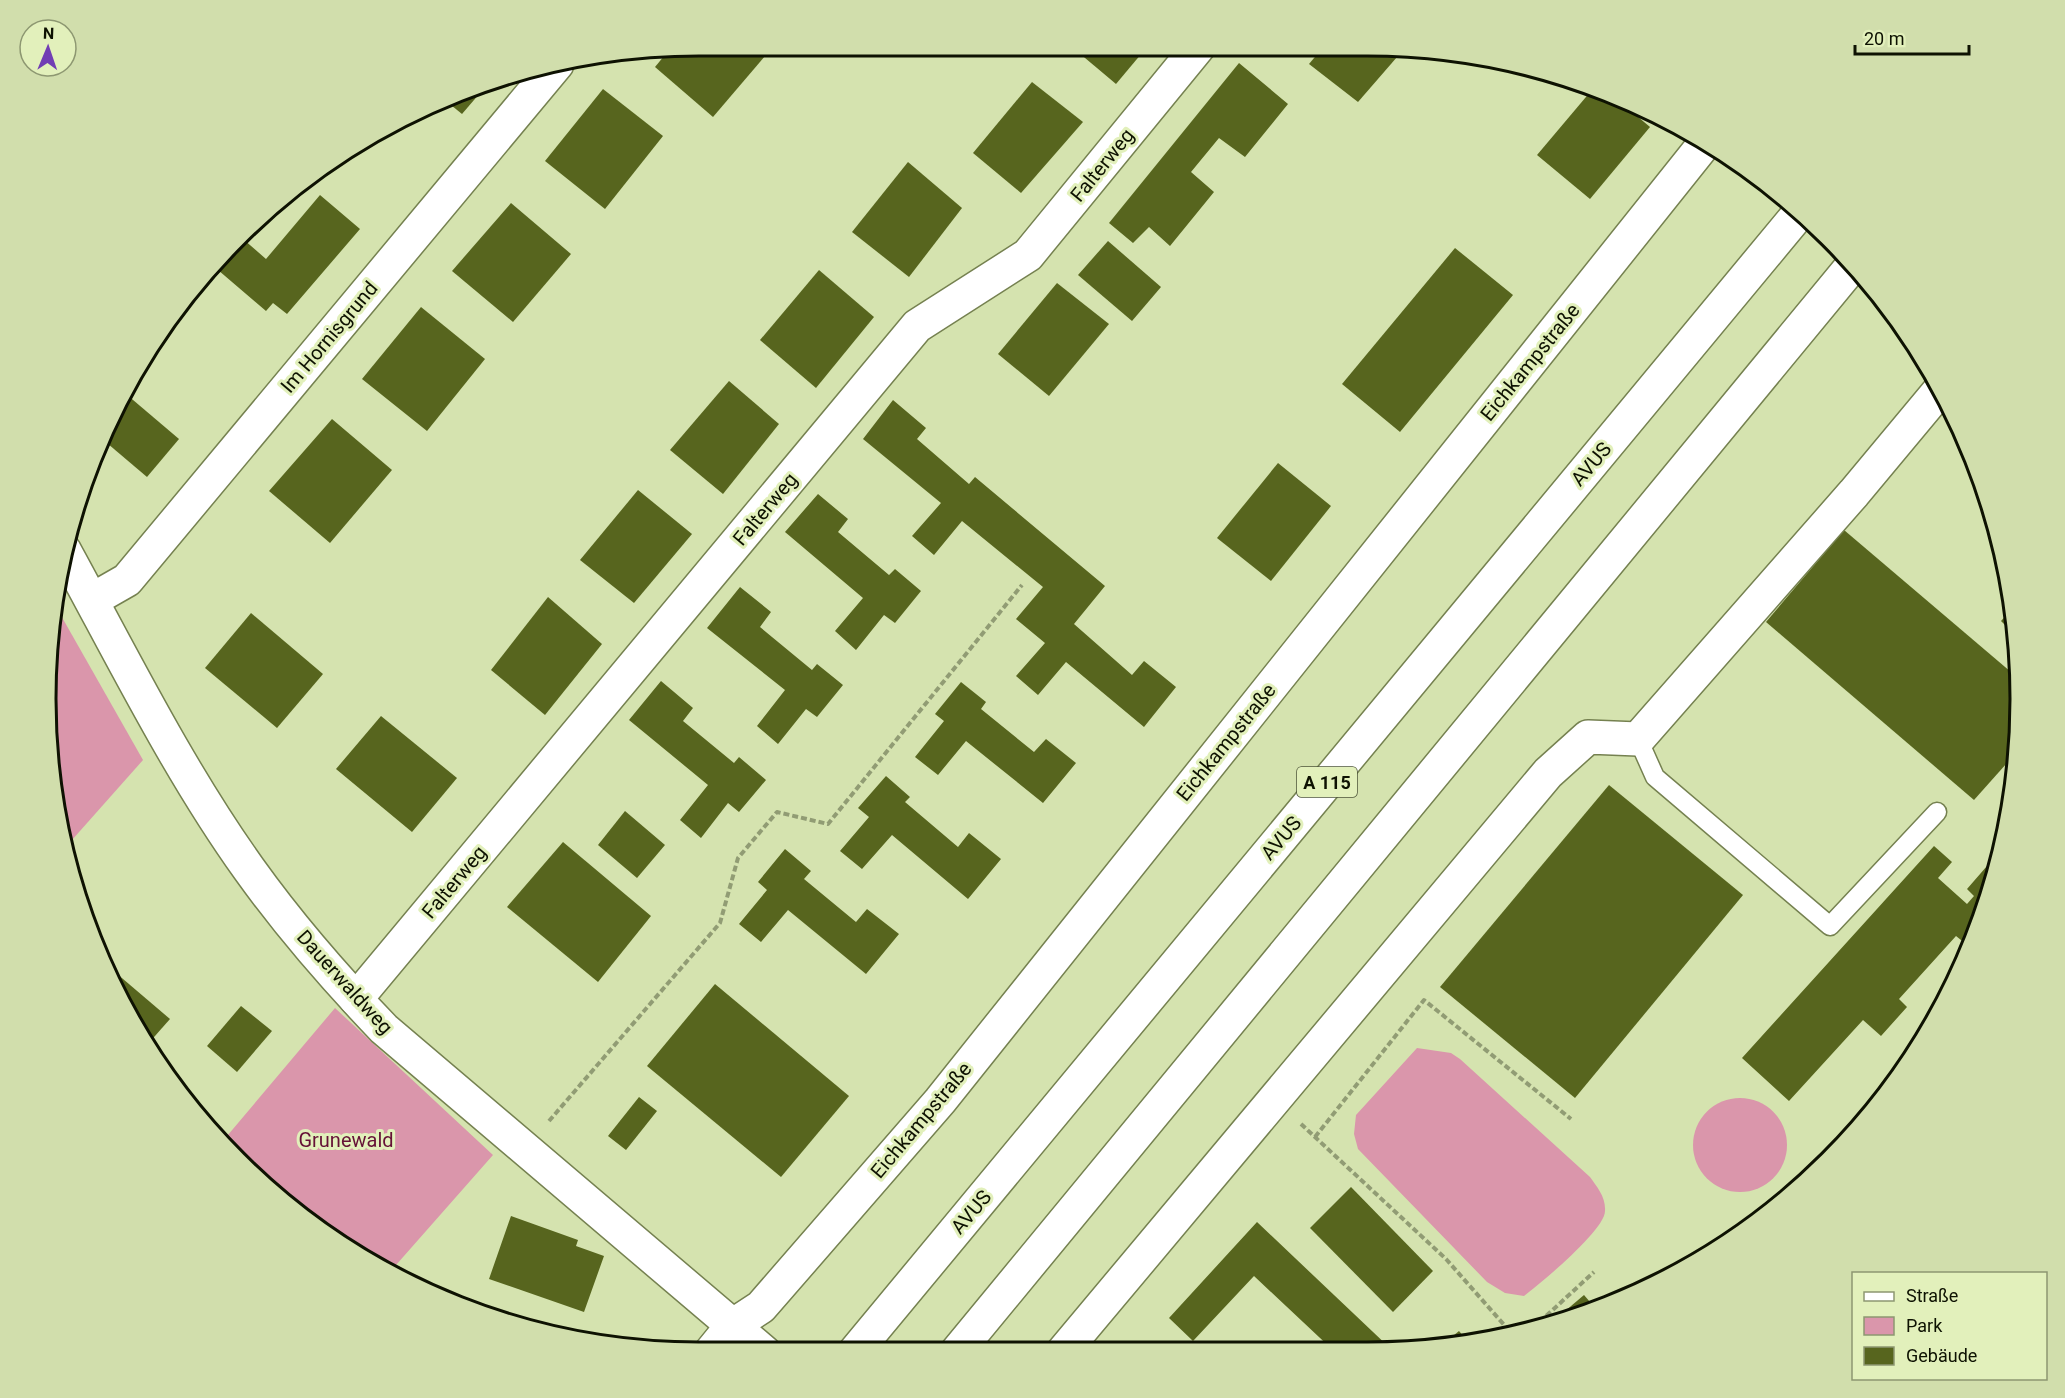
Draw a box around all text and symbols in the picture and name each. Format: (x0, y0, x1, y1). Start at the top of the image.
north arrow (18, 18, 78, 78)
scale bar (1855, 18, 1969, 56)
text: N (43, 24, 54, 43)
text: 20 m (1864, 28, 1904, 49)
street label: Falterweg (1065, 123, 1139, 207)
street label: Im Hornisgrund (275, 276, 383, 398)
street label: Eichkampstraße (1475, 298, 1585, 426)
street label: AVUS (1566, 437, 1616, 491)
street label: Falterweg (728, 468, 802, 550)
street label: Eichkampstraße (1171, 678, 1281, 806)
road number: A 115 (1297, 767, 1357, 797)
street label: AVUS (1256, 811, 1306, 865)
street label: Falterweg (417, 841, 491, 923)
street label: Dauerwaldweg (292, 925, 398, 1039)
street label: Eichkampstraße (865, 1057, 977, 1183)
park label: Grunewald (298, 1128, 394, 1152)
street label: AVUS (946, 1185, 996, 1239)
legend (1852, 1272, 2047, 1380)
text: Straße (1906, 1285, 1958, 1306)
text: Park (1906, 1315, 1943, 1336)
text: Gebäude (1906, 1345, 1977, 1366)

